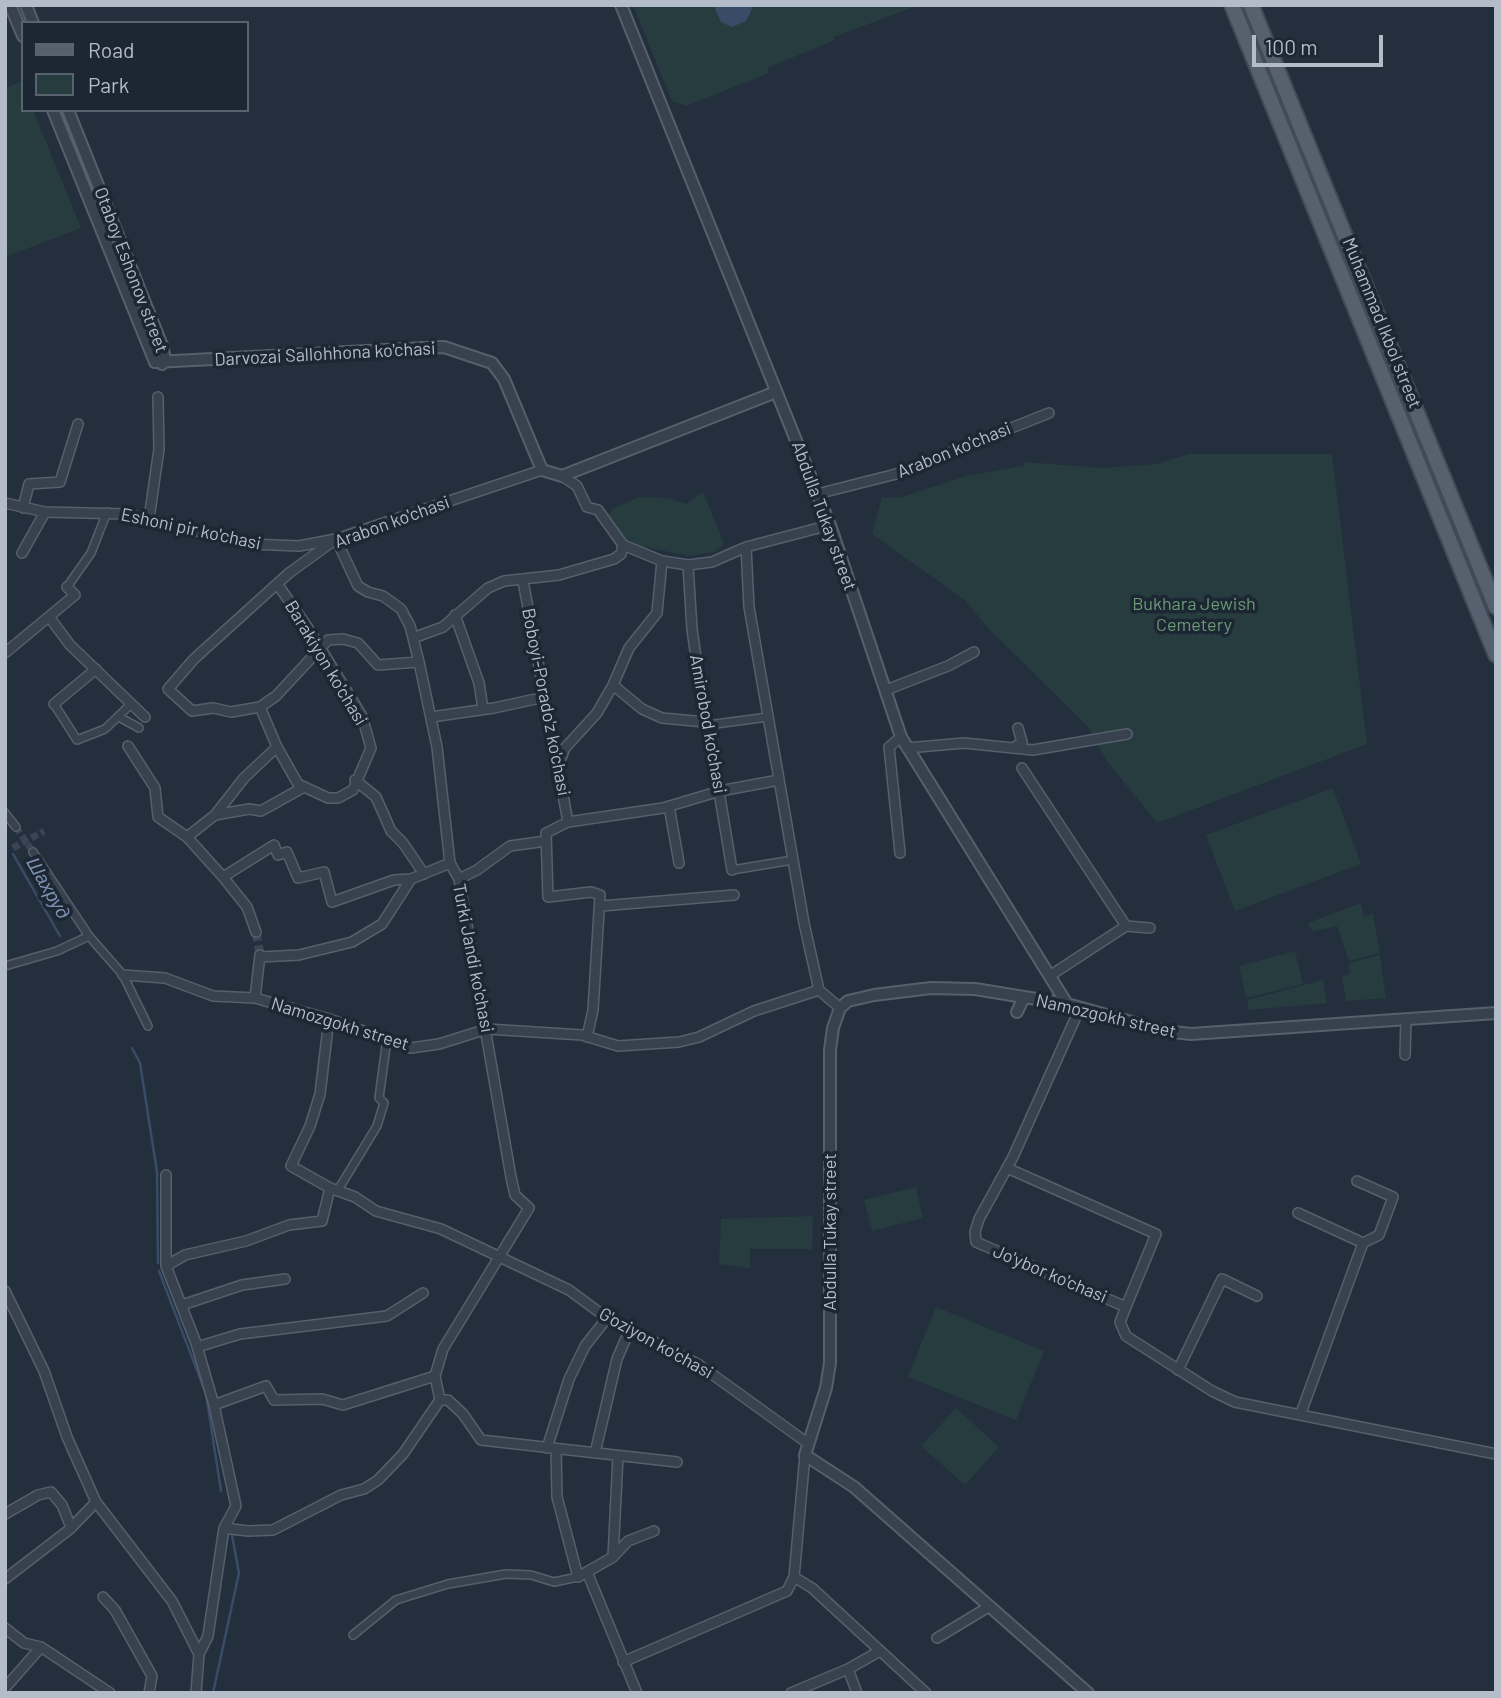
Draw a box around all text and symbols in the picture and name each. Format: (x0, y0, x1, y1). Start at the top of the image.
legend (21, 21, 248, 112)
scale bar (1256, 21, 1387, 65)
text: 100 m (1265, 34, 1318, 59)
text: Road (88, 37, 134, 62)
text: Park (88, 72, 129, 97)
street label: Otaboy Eshonov street (89, 184, 173, 356)
street label: Muhammad Ikbol street (1338, 235, 1426, 411)
street label: Darvozai Sallohhona ko'chasi (214, 337, 436, 371)
street label: Arabon ko'chasi (894, 417, 1014, 483)
street label: Abdulla Tukay street (787, 438, 861, 594)
street label: Arabon ko'chasi (332, 491, 452, 553)
street label: Eshoni pir ko'chasi (119, 504, 263, 554)
park label: Bukhara Jewish Cemetery (1132, 593, 1256, 636)
street label: Barakiyon ko'chasi (280, 597, 372, 729)
street label: Boboyi-Porado'z ko'chasi (517, 606, 575, 798)
street label: Amirobod ko'chasi (685, 653, 731, 795)
water label: Шахруд (21, 853, 75, 923)
street label: Turki Jandi ko'chasi (448, 882, 498, 1034)
street label: Namozgokh street (1034, 989, 1178, 1043)
street label: Namozgokh street (268, 993, 412, 1055)
street label: Abdulla Tukay street (819, 1153, 841, 1311)
street label: Jo'ybor ko'chasi (990, 1240, 1110, 1308)
street label: G'oziyon ko'chasi (595, 1303, 717, 1383)

